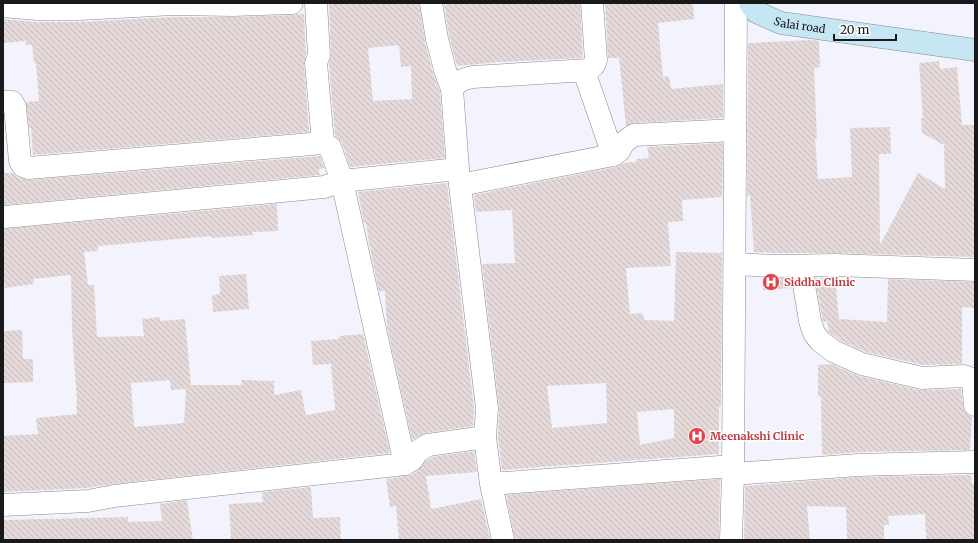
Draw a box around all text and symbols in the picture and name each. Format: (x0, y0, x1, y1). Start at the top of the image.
street label: Salai road (772, 14, 827, 36)
scale bar (834, 16, 896, 42)
text: 20 m (840, 22, 869, 37)
hospital icon: Siddha Clinic (761, 272, 781, 292)
place label: Siddha Clinic (784, 275, 856, 289)
hospital icon: Meenakshi Clinic (687, 426, 707, 446)
place label: Meenakshi Clinic (710, 429, 805, 443)

